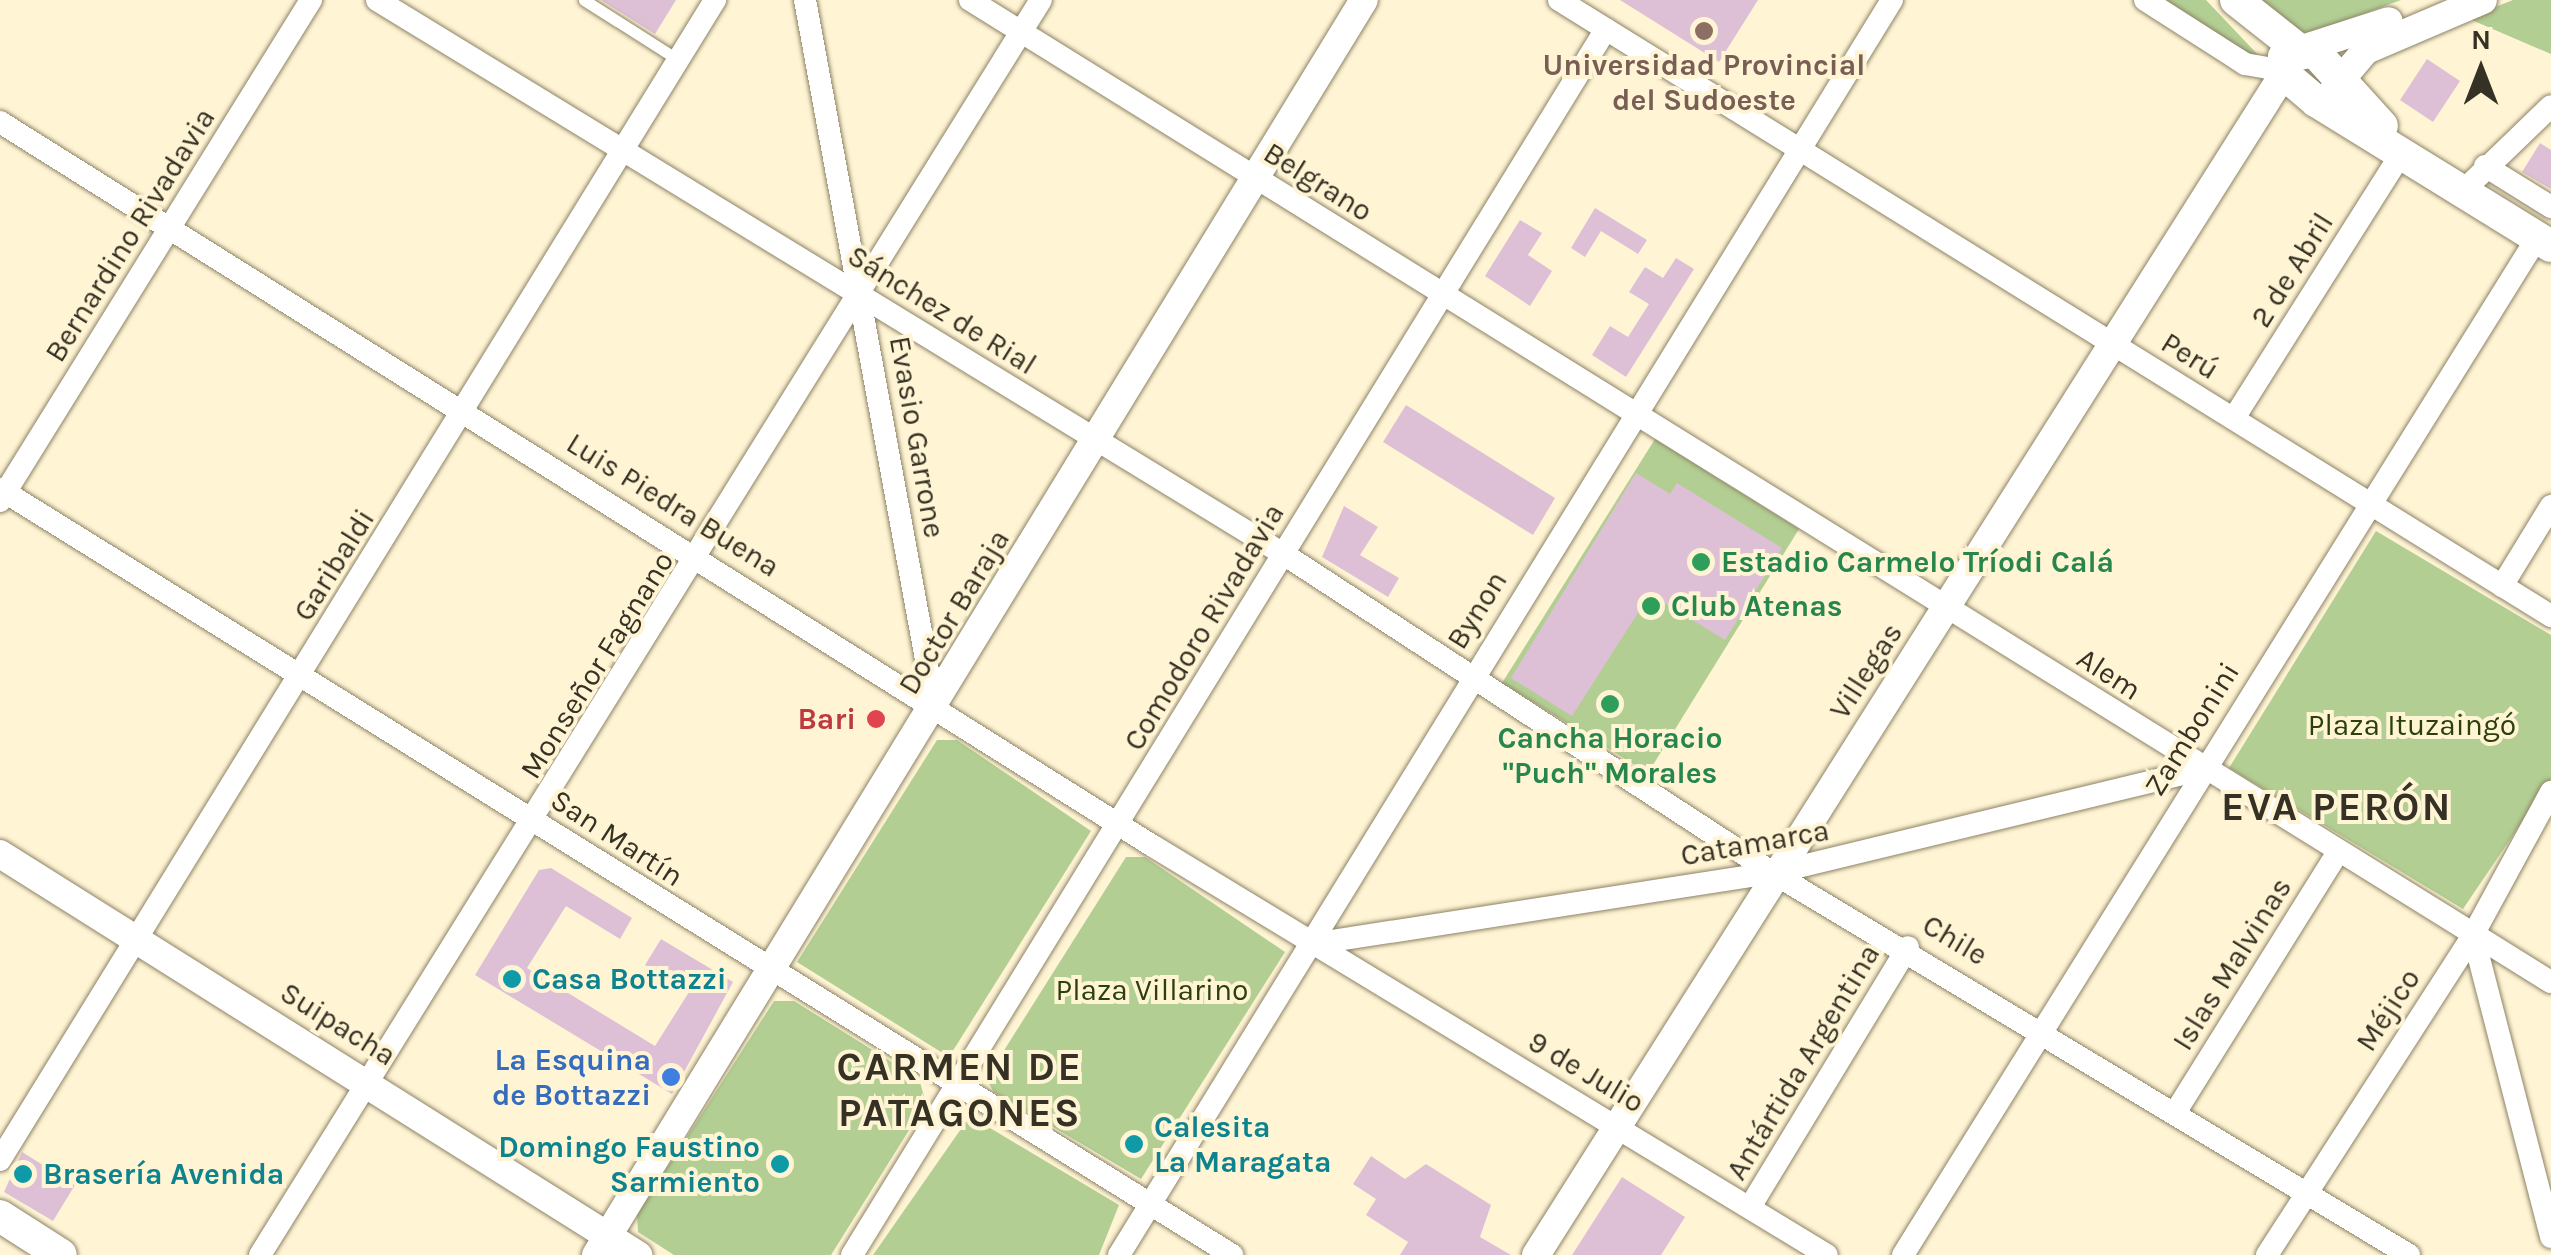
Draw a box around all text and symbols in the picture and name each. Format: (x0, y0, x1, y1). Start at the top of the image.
marker: Universidad Provincial del Sudoeste (1693, 20, 1715, 42)
north arrow (2431, 20, 2531, 120)
text: N (2471, 23, 2491, 56)
place label: Universidad Provincial del Sudoeste (1543, 47, 1865, 118)
street label: Bernardino Rivadavia (37, 101, 223, 369)
street label: Belgrano (1257, 135, 1379, 229)
street label: 2 de Abril (2243, 206, 2341, 334)
street label: Sánchez de Rial (841, 238, 1043, 382)
street label: Perú (2155, 325, 2225, 387)
street label: Evasio Garrone (882, 333, 952, 541)
street label: Luis Piedra Buena (560, 425, 786, 585)
street label: Comodoro Rivadavia (1116, 497, 1292, 757)
street label: Garibaldi (286, 502, 382, 628)
street label: Doctor Baraja (891, 523, 1017, 701)
place label: Estadio Carmelo Tríodi Calá (1721, 544, 2114, 580)
street label: Monseñor Fagnano (513, 545, 681, 785)
marker: Estadio Carmelo Tríodi Calá (1690, 551, 1712, 573)
street label: Bynon (1439, 564, 1515, 656)
place label: Club Atenas (1671, 588, 1843, 624)
marker: Club Atenas (1640, 595, 1662, 617)
street label: Villegas (1822, 616, 1910, 726)
street label: Alem (2070, 640, 2148, 708)
street label: Zambonini (2137, 656, 2247, 802)
marker: Cancha Horacio "Puch" Morales (1599, 693, 1621, 715)
place label: Bari (797, 701, 856, 737)
park label: Plaza Ituzaingó (2308, 707, 2516, 743)
marker: Bari (865, 708, 887, 730)
place label: Cancha Horacio "Puch" Morales (1497, 720, 1723, 790)
street label: San Martín (544, 782, 690, 894)
district label: EVA PERÓN (2221, 783, 2453, 831)
street label: Catamarca (1678, 812, 1832, 874)
street label: Islas Malvinas (2165, 871, 2299, 1057)
street label: Chile (1916, 907, 1994, 973)
street label: Antártida Argentina (1718, 938, 1888, 1186)
place label: Casa Bottazzi (532, 961, 727, 997)
street label: Méjico (2348, 962, 2428, 1058)
marker: Casa Bottazzi (501, 968, 523, 990)
park label: Plaza Villarino (1056, 972, 1248, 1008)
street label: Suipacha (274, 974, 402, 1074)
street label: 9 de Julio (1522, 1023, 1650, 1121)
place label: La Esquina de Bottazzi (492, 1042, 651, 1112)
district label: CARMEN DE PATAGONES (837, 1043, 1083, 1137)
marker: La Esquina de Bottazzi (660, 1066, 682, 1088)
place label: Calesita La Maragata (1154, 1109, 1331, 1180)
place label: Domingo Faustino Sarmiento (498, 1129, 760, 1200)
marker: Calesita La Maragata (1123, 1133, 1145, 1155)
marker: Domingo Faustino Sarmiento (769, 1153, 791, 1175)
place label: Brasería Avenida (43, 1156, 284, 1192)
marker: Brasería Avenida (12, 1163, 34, 1185)

